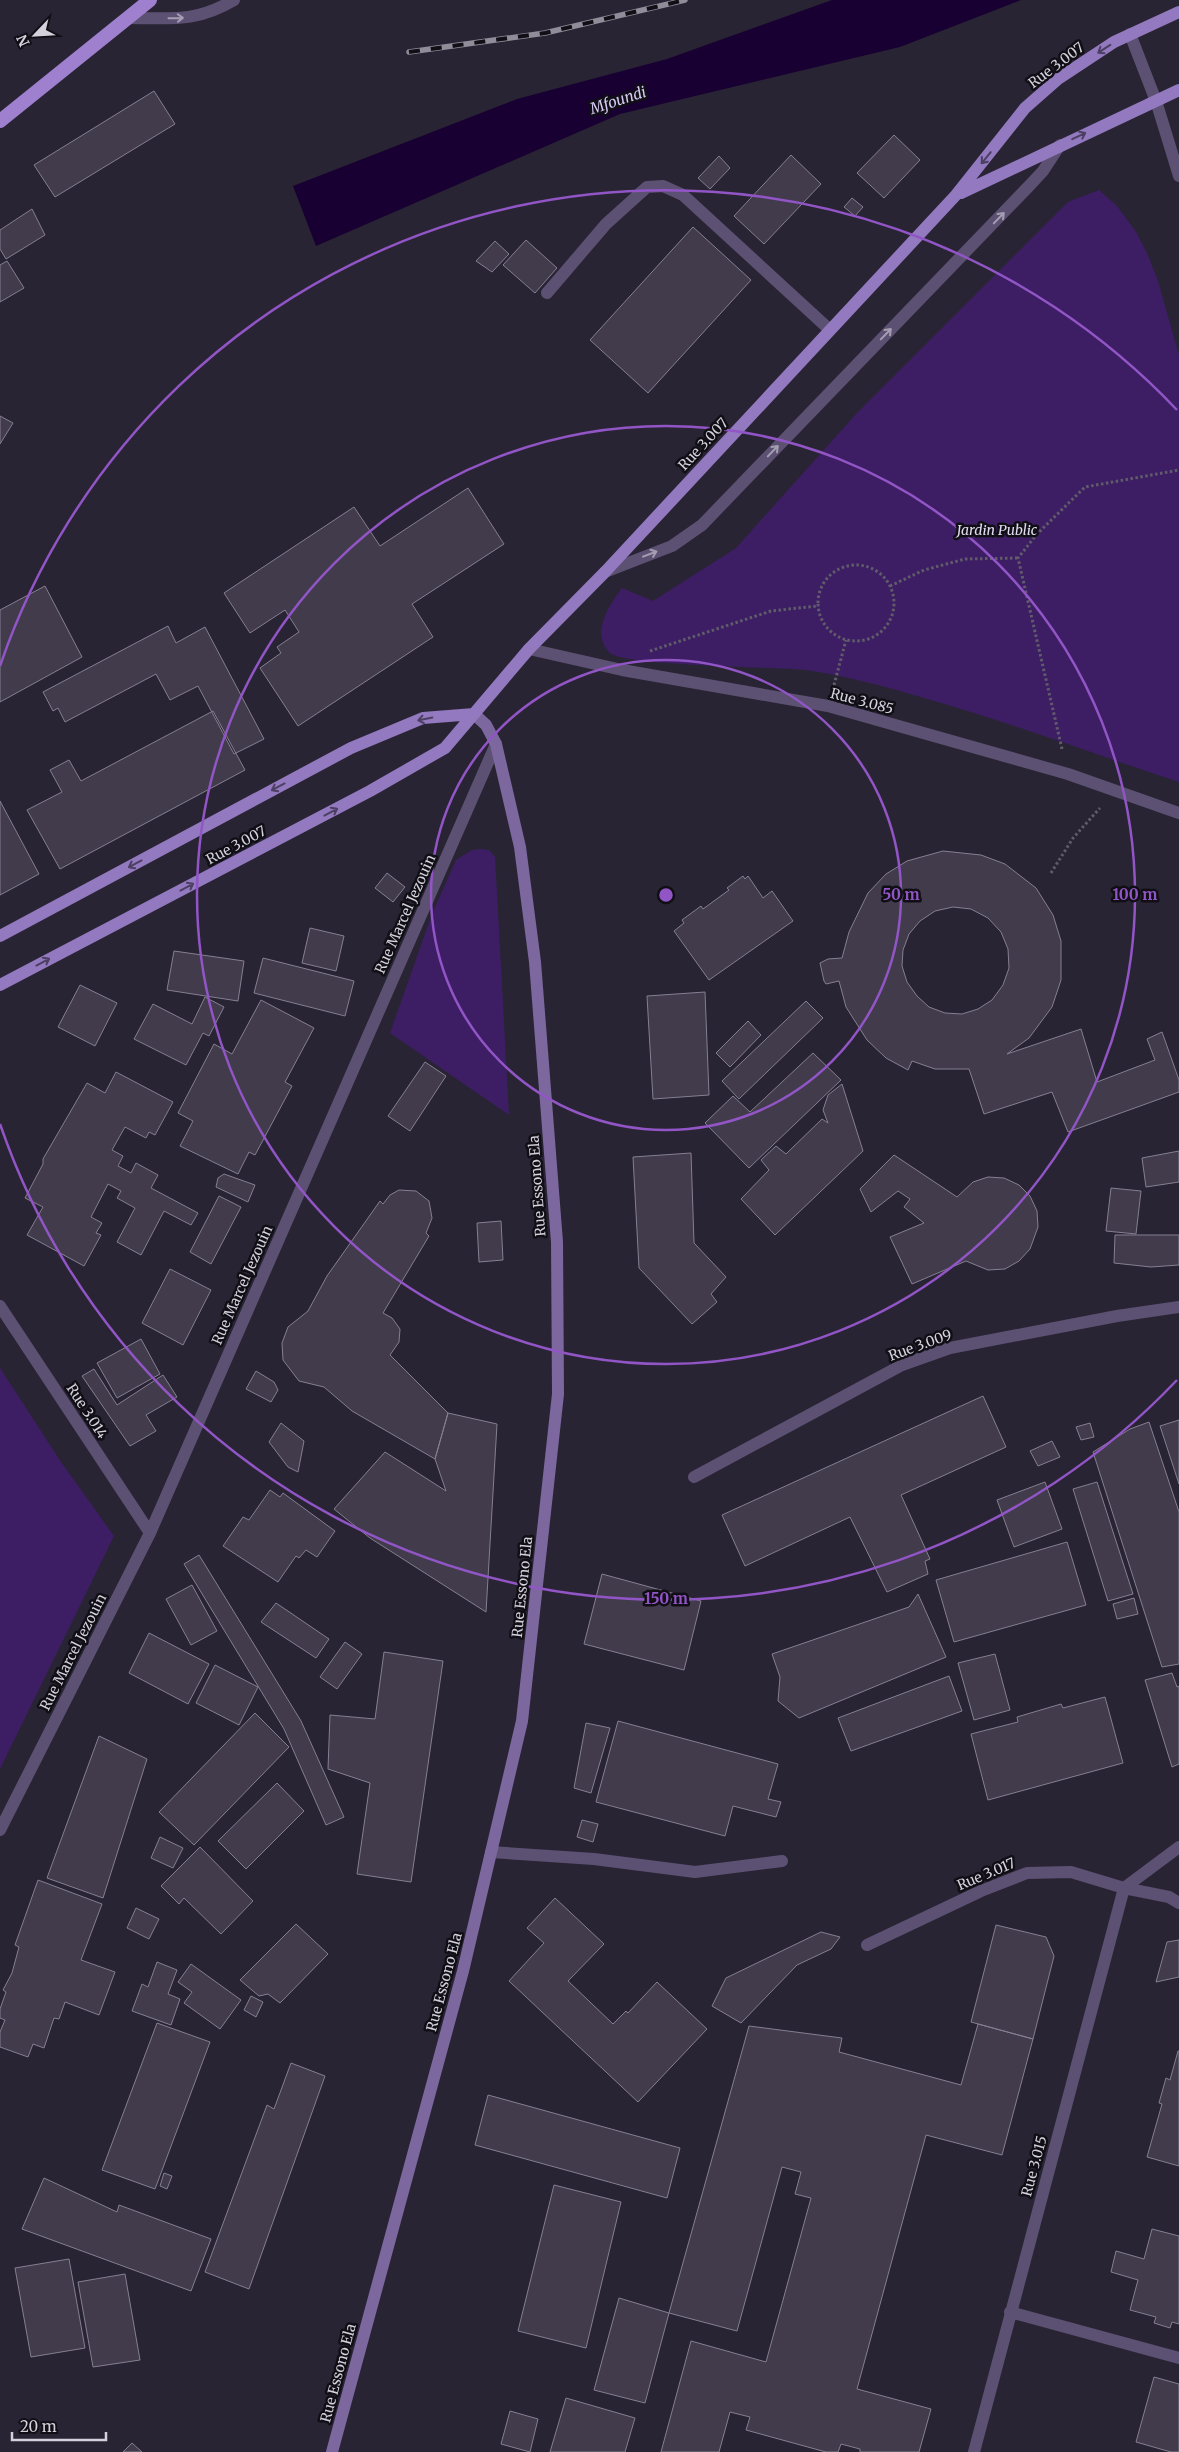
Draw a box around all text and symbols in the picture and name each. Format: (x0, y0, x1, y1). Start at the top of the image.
north arrow (10, 10, 60, 60)
one-way arrow (168, 13, 184, 22)
text: N (13, 32, 34, 49)
street label: Rue 3.007 (1025, 38, 1087, 92)
one-way arrow (1097, 44, 1111, 54)
water label: Mfoundi (587, 82, 649, 118)
one-way arrow (1071, 130, 1086, 140)
one-way arrow (980, 151, 991, 164)
one-way arrow (993, 211, 1005, 224)
one-way arrow (880, 328, 892, 341)
street label: Rue 3.007 (674, 414, 732, 474)
one-way arrow (767, 445, 779, 458)
park label: Jardin Public (955, 521, 1038, 539)
one-way arrow (642, 549, 657, 558)
street label: Rue 3.085 (829, 684, 895, 718)
one-way arrow (418, 715, 434, 725)
one-way arrow (271, 782, 286, 792)
one-way arrow (323, 807, 338, 816)
street label: Rue 3.007 (203, 822, 269, 868)
street label: Rue Marcel Jezouin (371, 852, 439, 976)
one-way arrow (128, 859, 143, 869)
one-way arrow (179, 882, 194, 891)
text: 50 m (882, 885, 920, 904)
text: 100 m (1113, 885, 1157, 904)
centre of rings (657, 886, 675, 904)
one-way arrow (35, 957, 50, 966)
street label: Rue Essono Ela (524, 1134, 550, 1237)
street label: Rue Marcel Jezouin (208, 1223, 276, 1347)
street label: Rue 3.009 (886, 1325, 954, 1365)
street label: Rue 3.014 (63, 1380, 112, 1442)
street label: Rue Essono Ela (508, 1535, 536, 1638)
text: 150 m (644, 1589, 688, 1608)
street label: Rue Marcel Jezouin (36, 1591, 110, 1713)
street label: Rue 3.017 (954, 1854, 1018, 1894)
street label: Rue Essono Ela (422, 1930, 466, 2033)
street label: Rue 3.015 (1017, 2134, 1051, 2198)
street label: Rue Essono Ela (316, 2321, 360, 2424)
scale bar (12, 2410, 106, 2442)
text: 20 m (20, 2417, 57, 2436)

